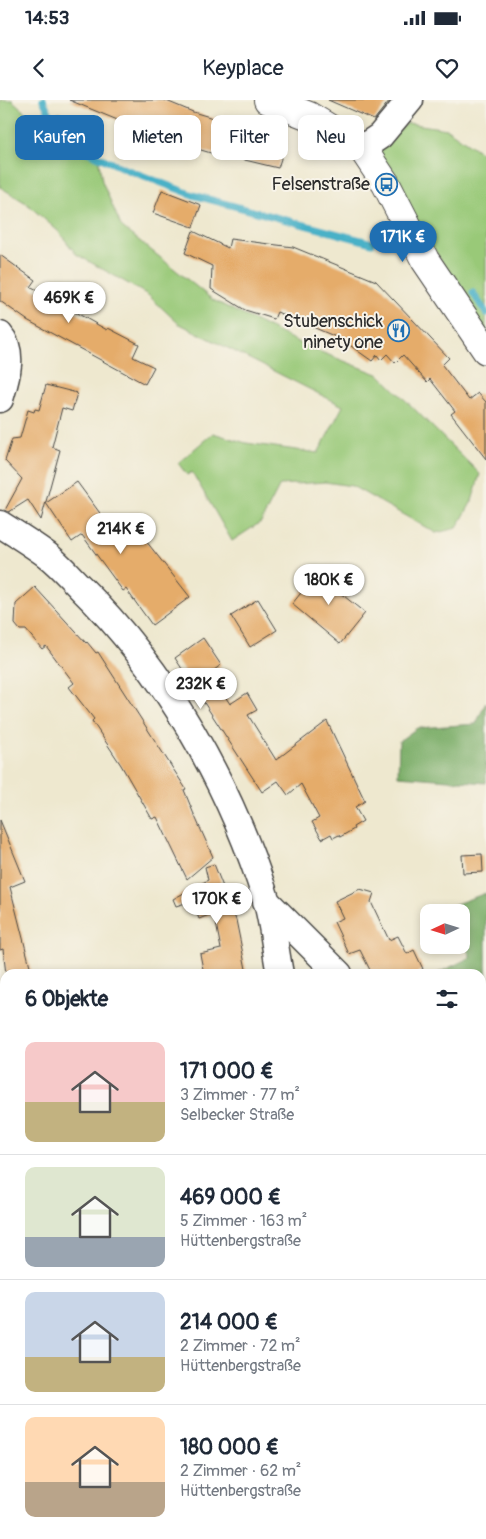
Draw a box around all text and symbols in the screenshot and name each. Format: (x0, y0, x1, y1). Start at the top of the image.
text: 14:53 (25, 6, 69, 30)
icon: back (25, 54, 53, 82)
text: Keyplace (202, 54, 284, 82)
icon: heart (433, 54, 461, 82)
chip: Kaufen (15, 115, 104, 160)
chip: Mieten (114, 115, 201, 160)
chip: Filter (211, 115, 288, 160)
chip: Neu (298, 115, 364, 160)
bus stop icon: Felsenstraße (374, 172, 398, 196)
place label: Felsenstraße (271, 173, 370, 196)
pin: 171K € (362, 220, 444, 263)
text: 171K € (381, 227, 425, 247)
pin: 469K € (28, 282, 110, 324)
text: 469K € (44, 288, 94, 308)
place label: Stubenschick ninety one (283, 310, 383, 354)
restaurant icon: Stubenschick ninety one (387, 319, 411, 343)
pin: 214K € (80, 512, 162, 555)
text: 214K € (97, 519, 145, 539)
pin: 180K € (288, 564, 370, 606)
text: 180K € (305, 570, 353, 590)
pin: 232K € (160, 668, 242, 710)
text: 232K € (176, 674, 226, 694)
pin: 170K € (176, 882, 258, 925)
text: 170K € (192, 889, 242, 909)
north arrow (420, 904, 470, 954)
map controls (420, 904, 470, 954)
icon: filters (433, 985, 461, 1013)
text: 6 Objekte (25, 986, 108, 1013)
text: 171 000 € (180, 1058, 274, 1085)
icon: home (65, 1062, 125, 1122)
text: 3 Zimmer · 77 m² (180, 1085, 300, 1105)
text: Selbecker Straße (180, 1105, 294, 1125)
text: 469 000 € (180, 1184, 281, 1211)
icon: home (65, 1187, 125, 1247)
text: 5 Zimmer · 163 m² (180, 1211, 307, 1231)
text: Hüttenbergstraße (180, 1231, 301, 1251)
text: 214 000 € (180, 1309, 278, 1336)
icon: home (65, 1312, 125, 1372)
text: 2 Zimmer · 72 m² (180, 1336, 300, 1356)
text: Hüttenbergstraße (180, 1356, 301, 1376)
text: 180 000 € (180, 1434, 279, 1461)
icon: home (65, 1437, 125, 1497)
text: 2 Zimmer · 62 m² (180, 1461, 301, 1481)
text: Hüttenbergstraße (180, 1481, 301, 1501)

